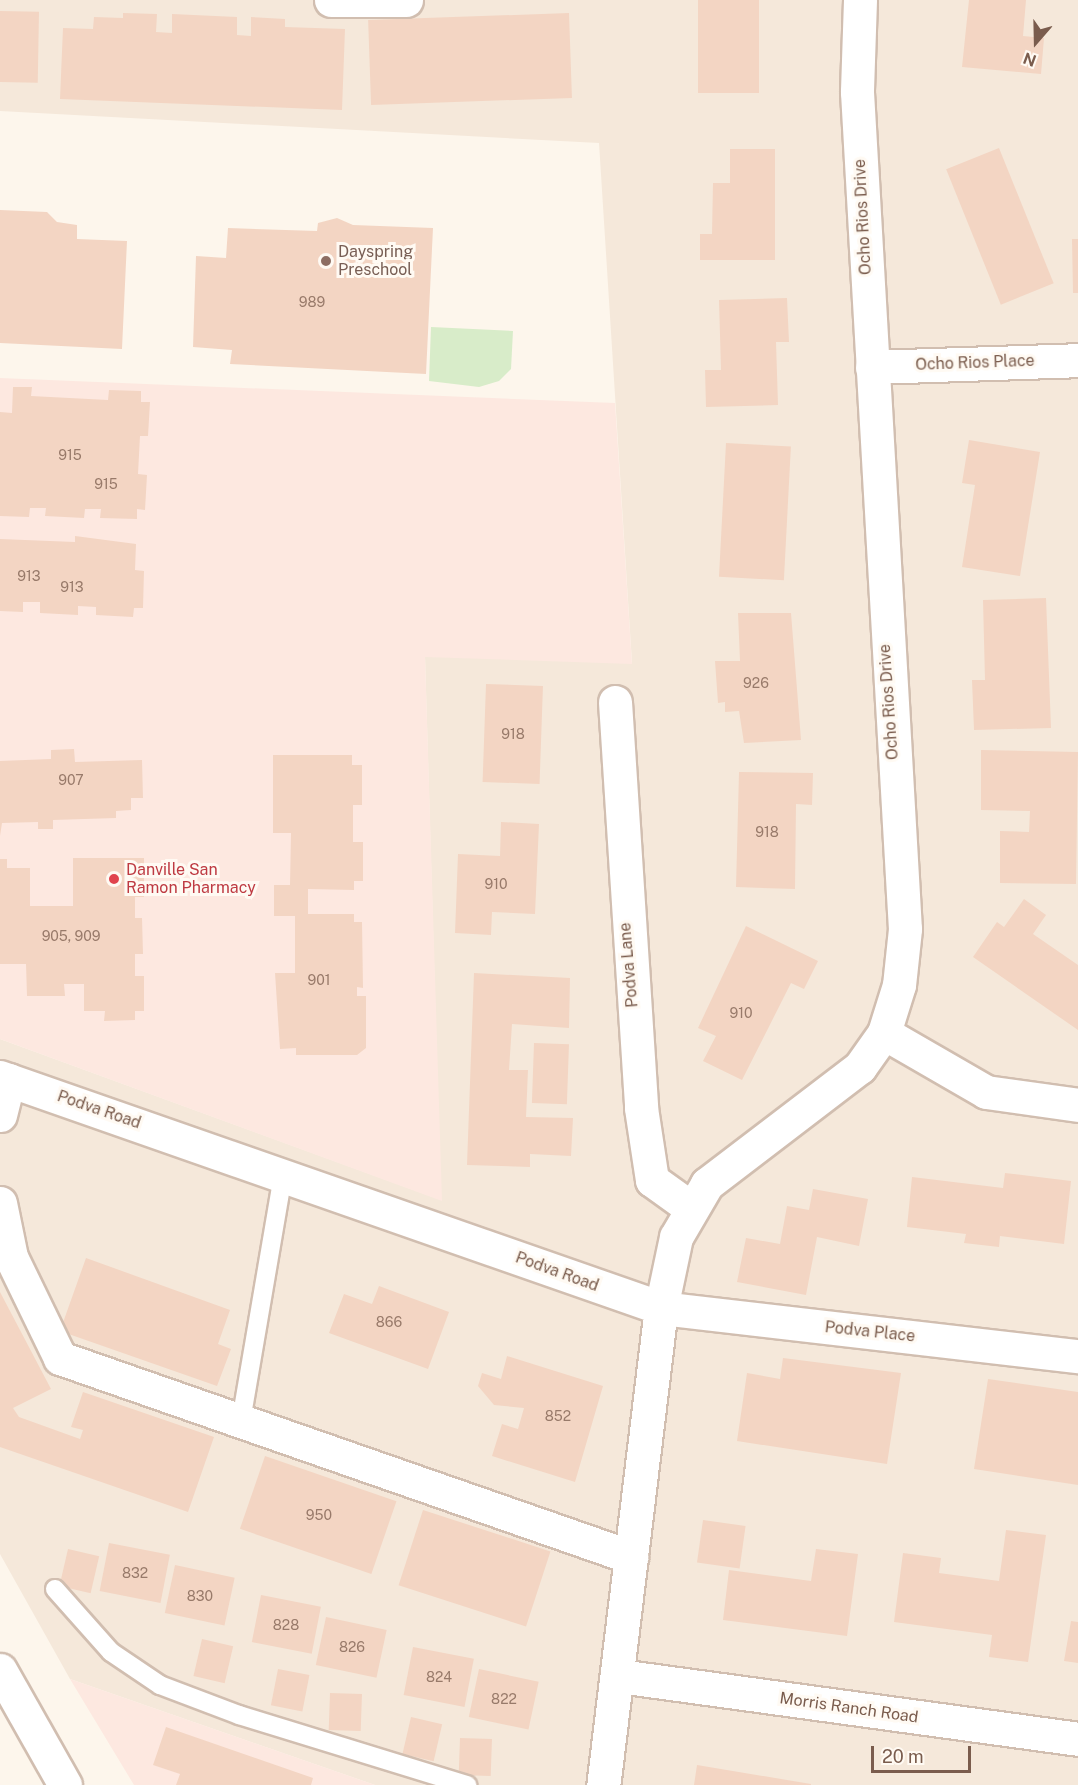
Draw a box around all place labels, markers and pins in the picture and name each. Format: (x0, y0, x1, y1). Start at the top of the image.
place label: Dayspring Preschool (338, 242, 413, 280)
marker: Dayspring Preschool (319, 254, 333, 268)
place label: Danville San Ramon Pharmacy (126, 860, 256, 898)
marker: Danville San Ramon Pharmacy (107, 872, 121, 886)

